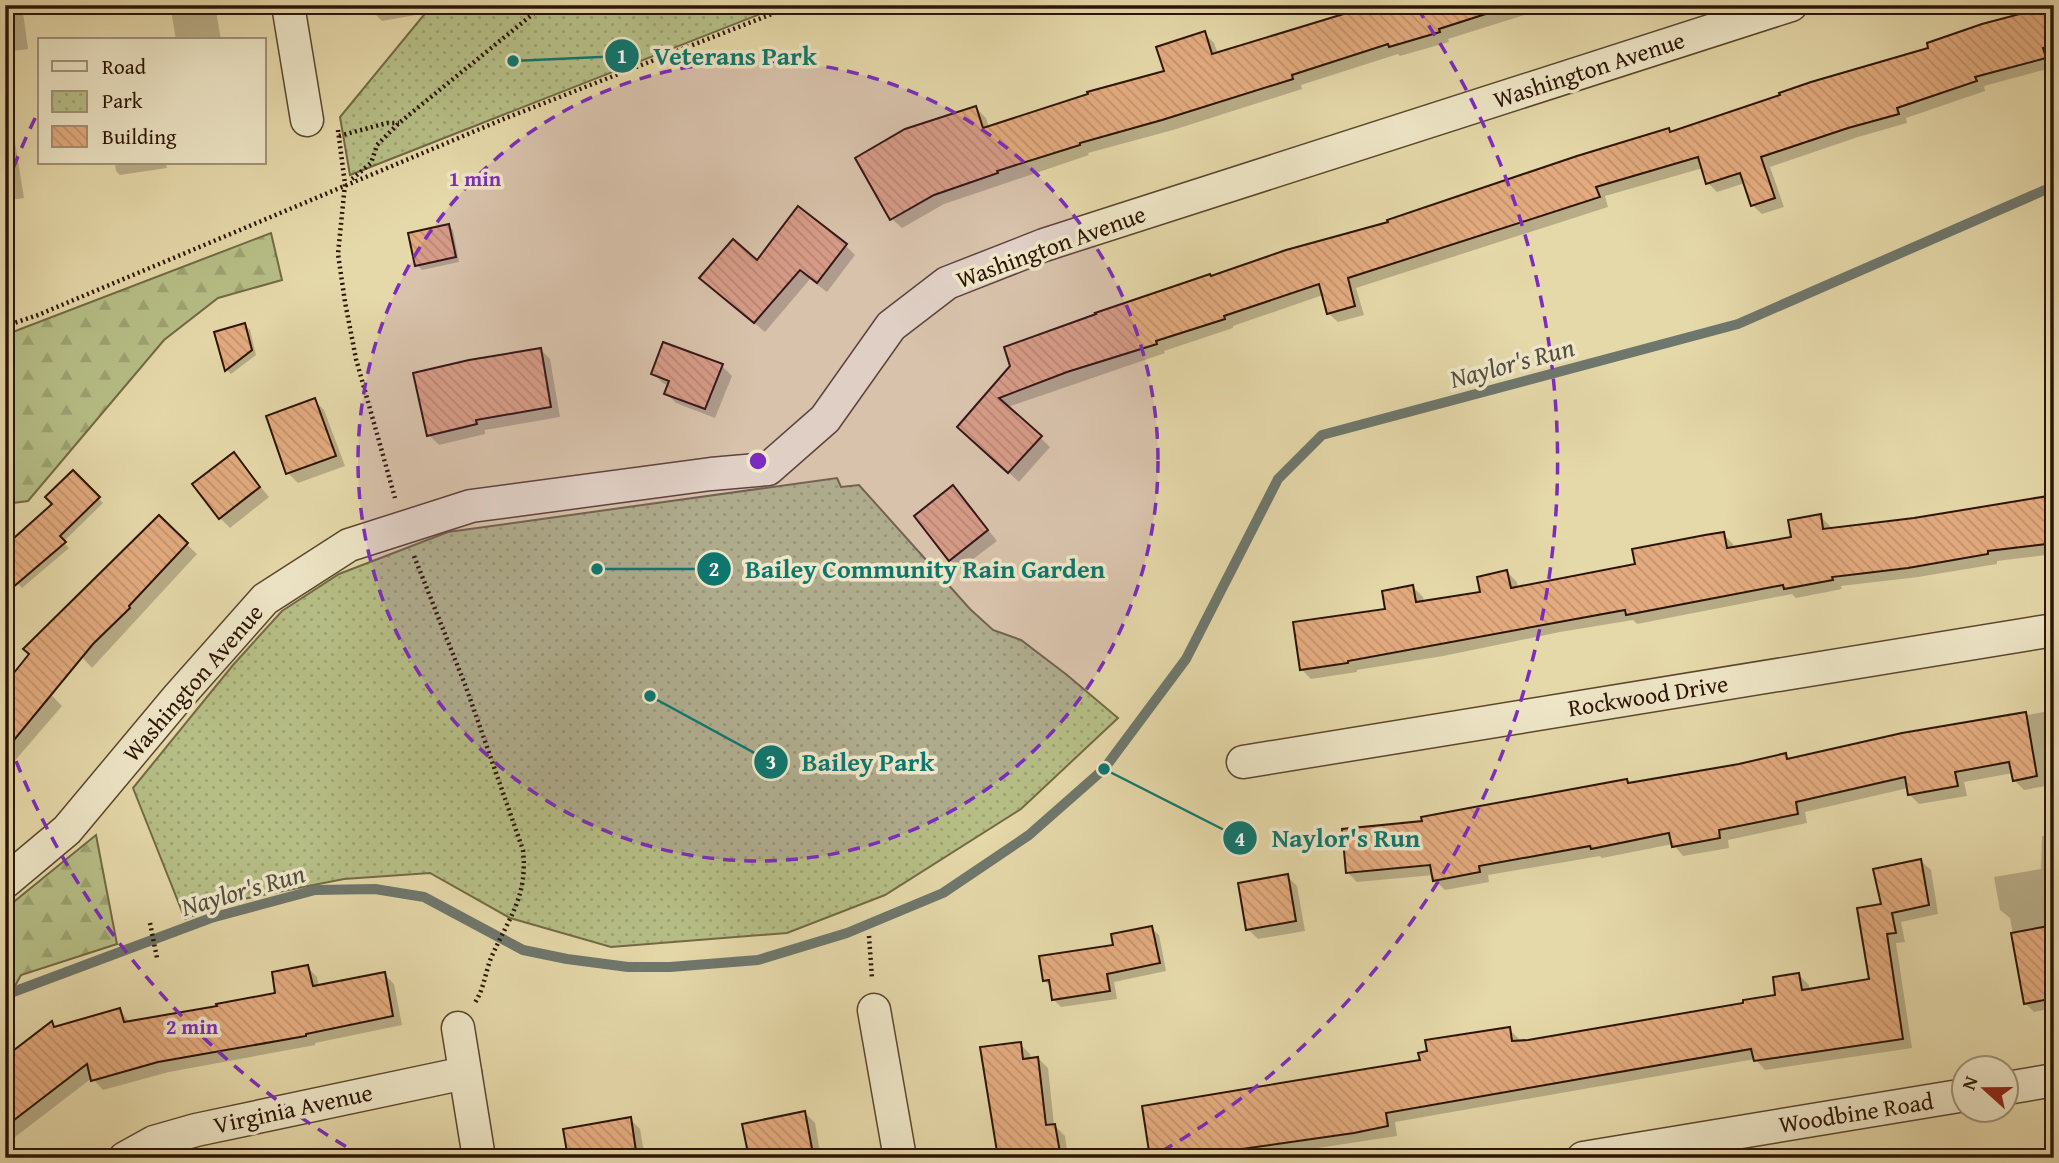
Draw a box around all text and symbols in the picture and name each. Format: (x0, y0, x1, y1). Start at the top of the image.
street label: Washington Avenue (1489, 22, 1689, 117)
callout: Veterans Park (605, 32, 831, 79)
text: Veterans Park (653, 36, 817, 75)
legend (38, 38, 266, 164)
text: 1 (617, 40, 627, 71)
text: Road (102, 51, 147, 82)
text: Park (102, 85, 143, 116)
text: Building (102, 121, 177, 152)
text: 1 min (449, 163, 502, 194)
street label: Washington Avenue (951, 196, 1150, 297)
water label: Naylor's Run (1444, 327, 1578, 398)
centre of rings (746, 449, 770, 473)
callout: Bailey Community Rain Garden (696, 545, 1119, 592)
text: Bailey Community Rain Garden (745, 549, 1106, 588)
text: 2 (709, 553, 719, 584)
street label: Washington Avenue (114, 596, 271, 769)
street label: Rockwood Drive (1565, 666, 1730, 725)
callout: Bailey Park (753, 738, 949, 785)
text: Bailey Park (802, 742, 934, 781)
text: 3 (766, 746, 776, 777)
callout: Naylor's Run (1223, 815, 1434, 862)
text: Naylor's Run (1272, 818, 1421, 857)
text: 4 (1235, 823, 1246, 854)
water label: Naylor's Run (175, 853, 310, 926)
text: 2 min (166, 1011, 219, 1042)
north arrow (1951, 1054, 2021, 1124)
text: N (1954, 1072, 1985, 1094)
street label: Virginia Avenue (210, 1075, 376, 1142)
street label: Woodbine Road (1776, 1083, 1936, 1142)

